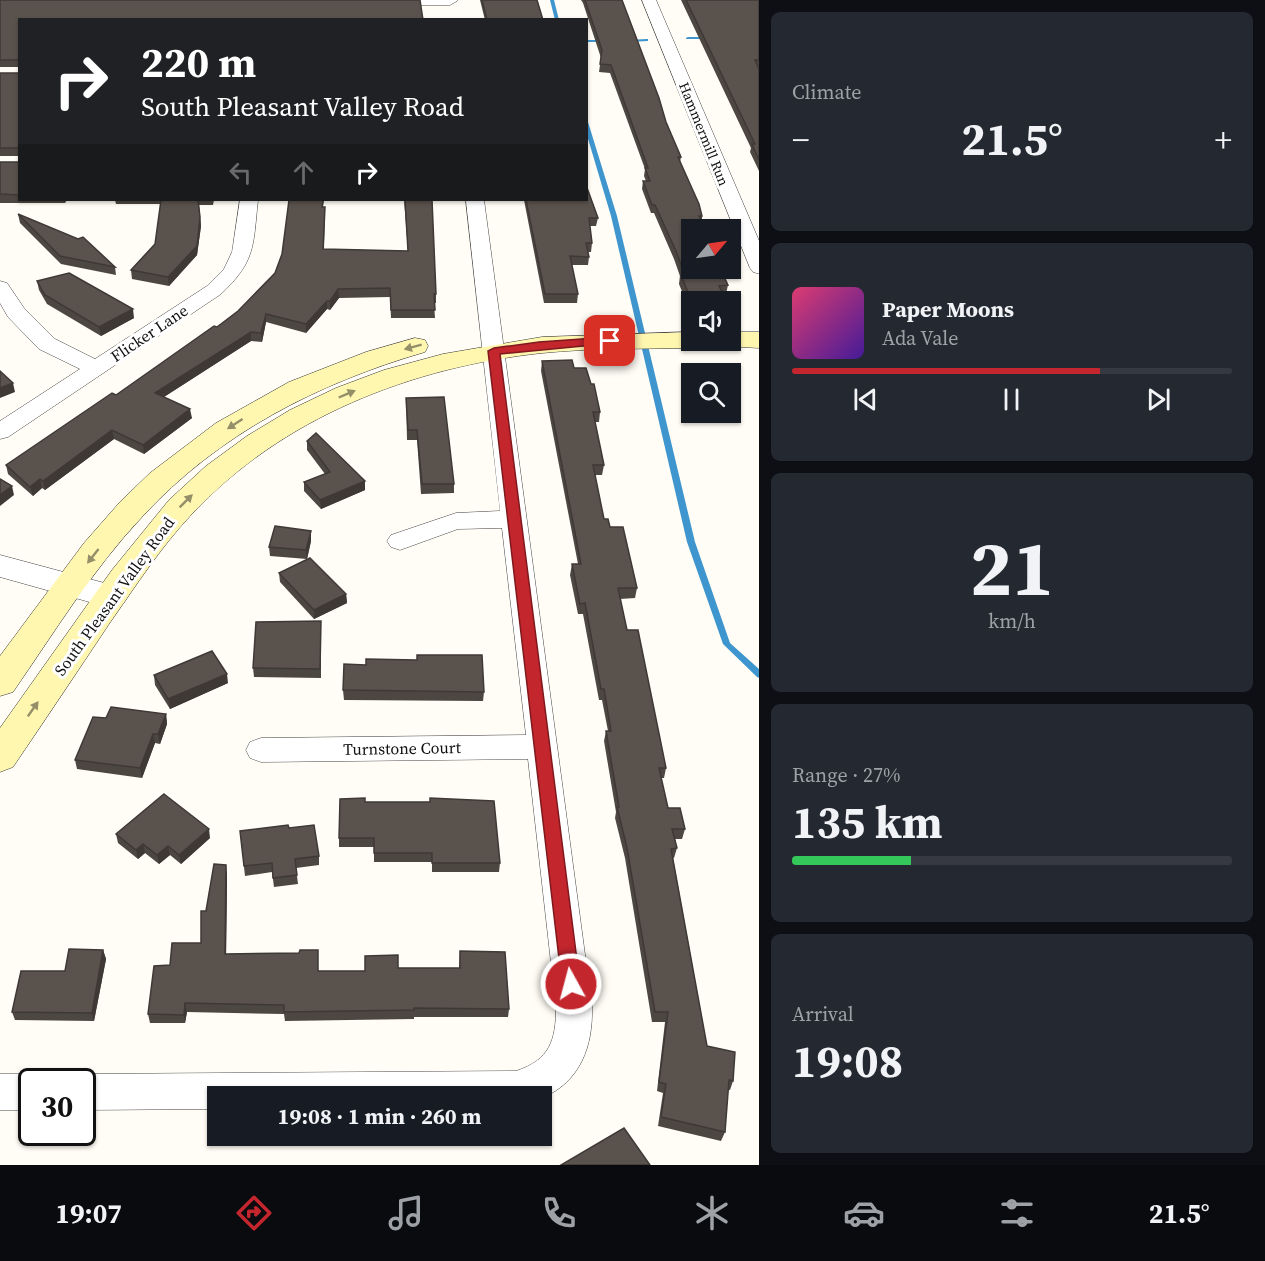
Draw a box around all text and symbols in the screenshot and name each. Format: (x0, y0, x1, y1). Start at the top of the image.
text: 220 m (141, 33, 256, 91)
icon: right (42, 42, 120, 120)
text: Climate (792, 78, 861, 106)
street label: Hammermill Run (674, 79, 734, 189)
text: South Pleasant Valley Road (141, 88, 464, 125)
text: 21.5° (961, 108, 1063, 170)
text: − (792, 117, 810, 162)
text: + (1215, 117, 1232, 162)
icon: left (224, 156, 257, 189)
icon: ahead (287, 156, 320, 189)
icon: right (350, 156, 383, 189)
north arrow (681, 219, 741, 279)
map controls (681, 219, 741, 423)
button: sound (681, 291, 741, 351)
text: Paper Moons (882, 294, 1014, 324)
street label: Flicker Lane (106, 299, 192, 367)
pin (584, 315, 635, 366)
icon: arrive (593, 324, 626, 357)
text: Ada Vale (882, 324, 958, 352)
one-way arrow (404, 343, 422, 352)
button: search (681, 363, 741, 423)
icon: previous (849, 383, 882, 416)
icon: pause (995, 383, 1028, 416)
icon: next (1142, 383, 1175, 416)
one-way arrow (339, 389, 357, 399)
one-way arrow (227, 418, 243, 429)
one-way arrow (178, 495, 192, 509)
street label: South Pleasant Valley Road (49, 512, 179, 680)
text: 21 (970, 514, 1054, 621)
one-way arrow (87, 548, 99, 564)
text: km/h (988, 607, 1036, 635)
one-way arrow (27, 701, 38, 717)
street label: Turnstone Court (343, 736, 462, 760)
text: Range · 27% (792, 761, 901, 789)
text: 135 km (792, 791, 943, 853)
position arrow (539, 952, 603, 1016)
text: Arrival (792, 1000, 854, 1028)
text: 19:08 (792, 1030, 903, 1092)
speed limit sign: 30 (18, 1068, 96, 1146)
text: 19:08 · 1 min · 260 m (278, 1101, 481, 1131)
icon: directions (233, 1192, 275, 1234)
icon: music (385, 1192, 427, 1234)
icon: phone (538, 1192, 580, 1234)
icon: climate (691, 1192, 733, 1234)
icon: car (843, 1192, 885, 1234)
icon: filters (996, 1192, 1038, 1234)
text: 19:07 (55, 1195, 122, 1232)
text: 21.5° (1149, 1195, 1210, 1232)

